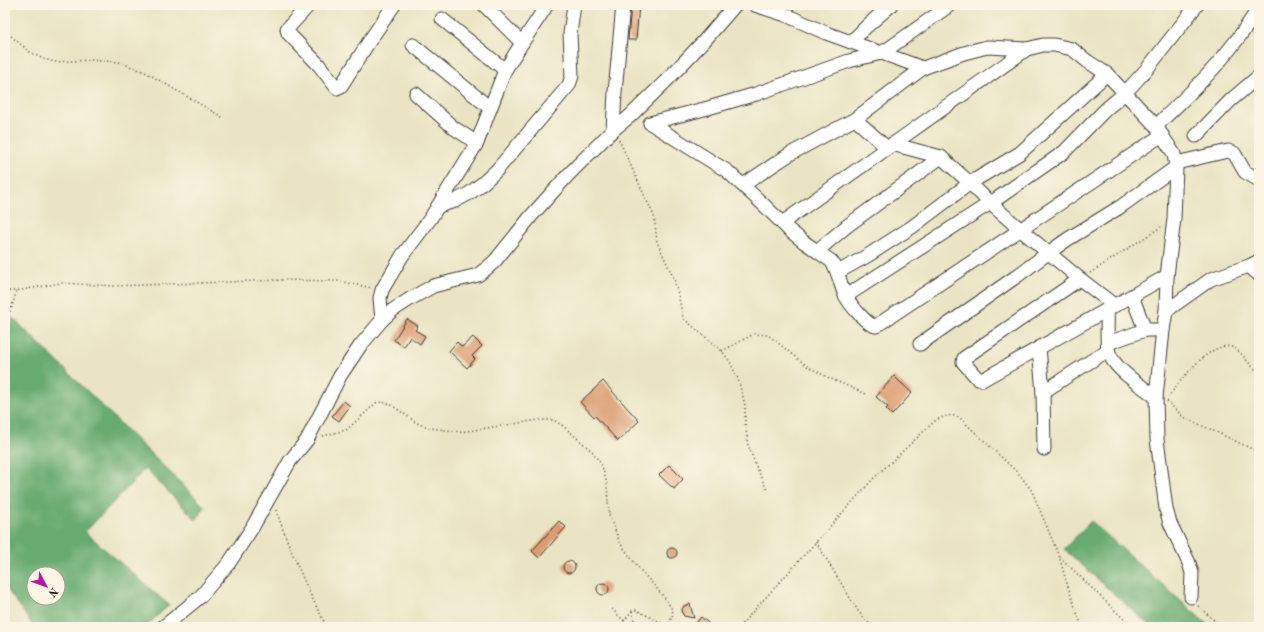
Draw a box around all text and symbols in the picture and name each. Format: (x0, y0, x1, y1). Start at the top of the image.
north arrow (26, 566, 66, 606)
text: N (45, 585, 59, 599)

